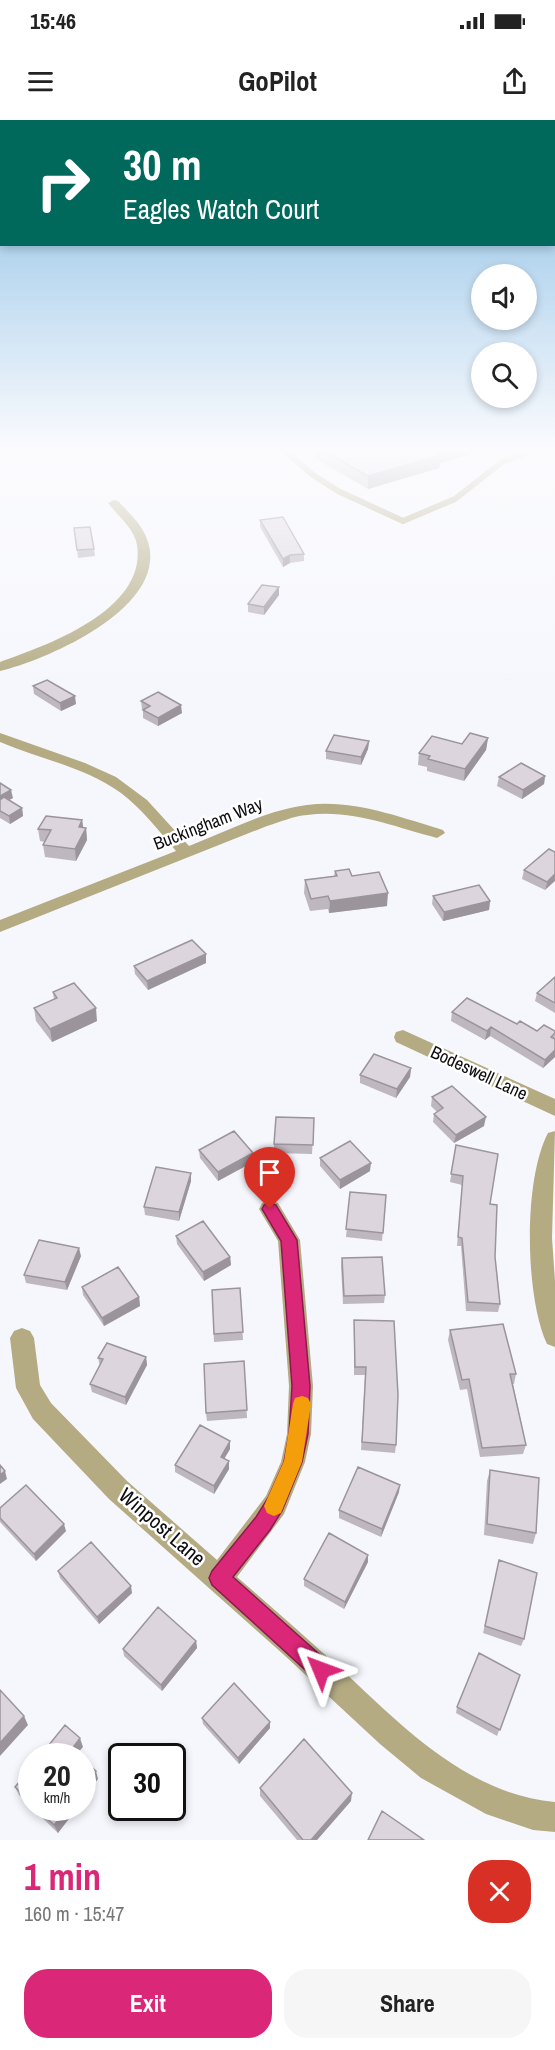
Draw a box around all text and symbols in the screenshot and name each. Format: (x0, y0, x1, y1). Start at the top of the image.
text: 15:46 (30, 6, 76, 36)
text: GoPilot (238, 63, 317, 99)
icon: menu (24, 65, 57, 98)
icon: share (498, 65, 531, 98)
text: 30 m (123, 137, 202, 193)
icon: right (24, 144, 102, 222)
text: Eagles Watch Court (123, 191, 319, 227)
map controls (471, 264, 537, 408)
button: sound (471, 264, 537, 330)
button: search (471, 342, 537, 408)
street label: Buckingham Way (150, 791, 267, 856)
street label: Bodeswell Lane (427, 1039, 532, 1106)
pin (244, 1147, 295, 1209)
icon: arrive (253, 1156, 286, 1189)
street label: Winpost Lane (113, 1481, 212, 1572)
position arrow (289, 1638, 353, 1702)
speed limit sign: 30 (108, 1743, 186, 1821)
text: 20 (43, 1755, 71, 1795)
text: km/h (44, 1787, 70, 1808)
text: 1 min (24, 1853, 101, 1901)
button: close (468, 1860, 531, 1923)
text: 160 m · 15:47 (24, 1900, 124, 1927)
button: Exit (24, 1969, 272, 2038)
button: Share (284, 1969, 531, 2038)

